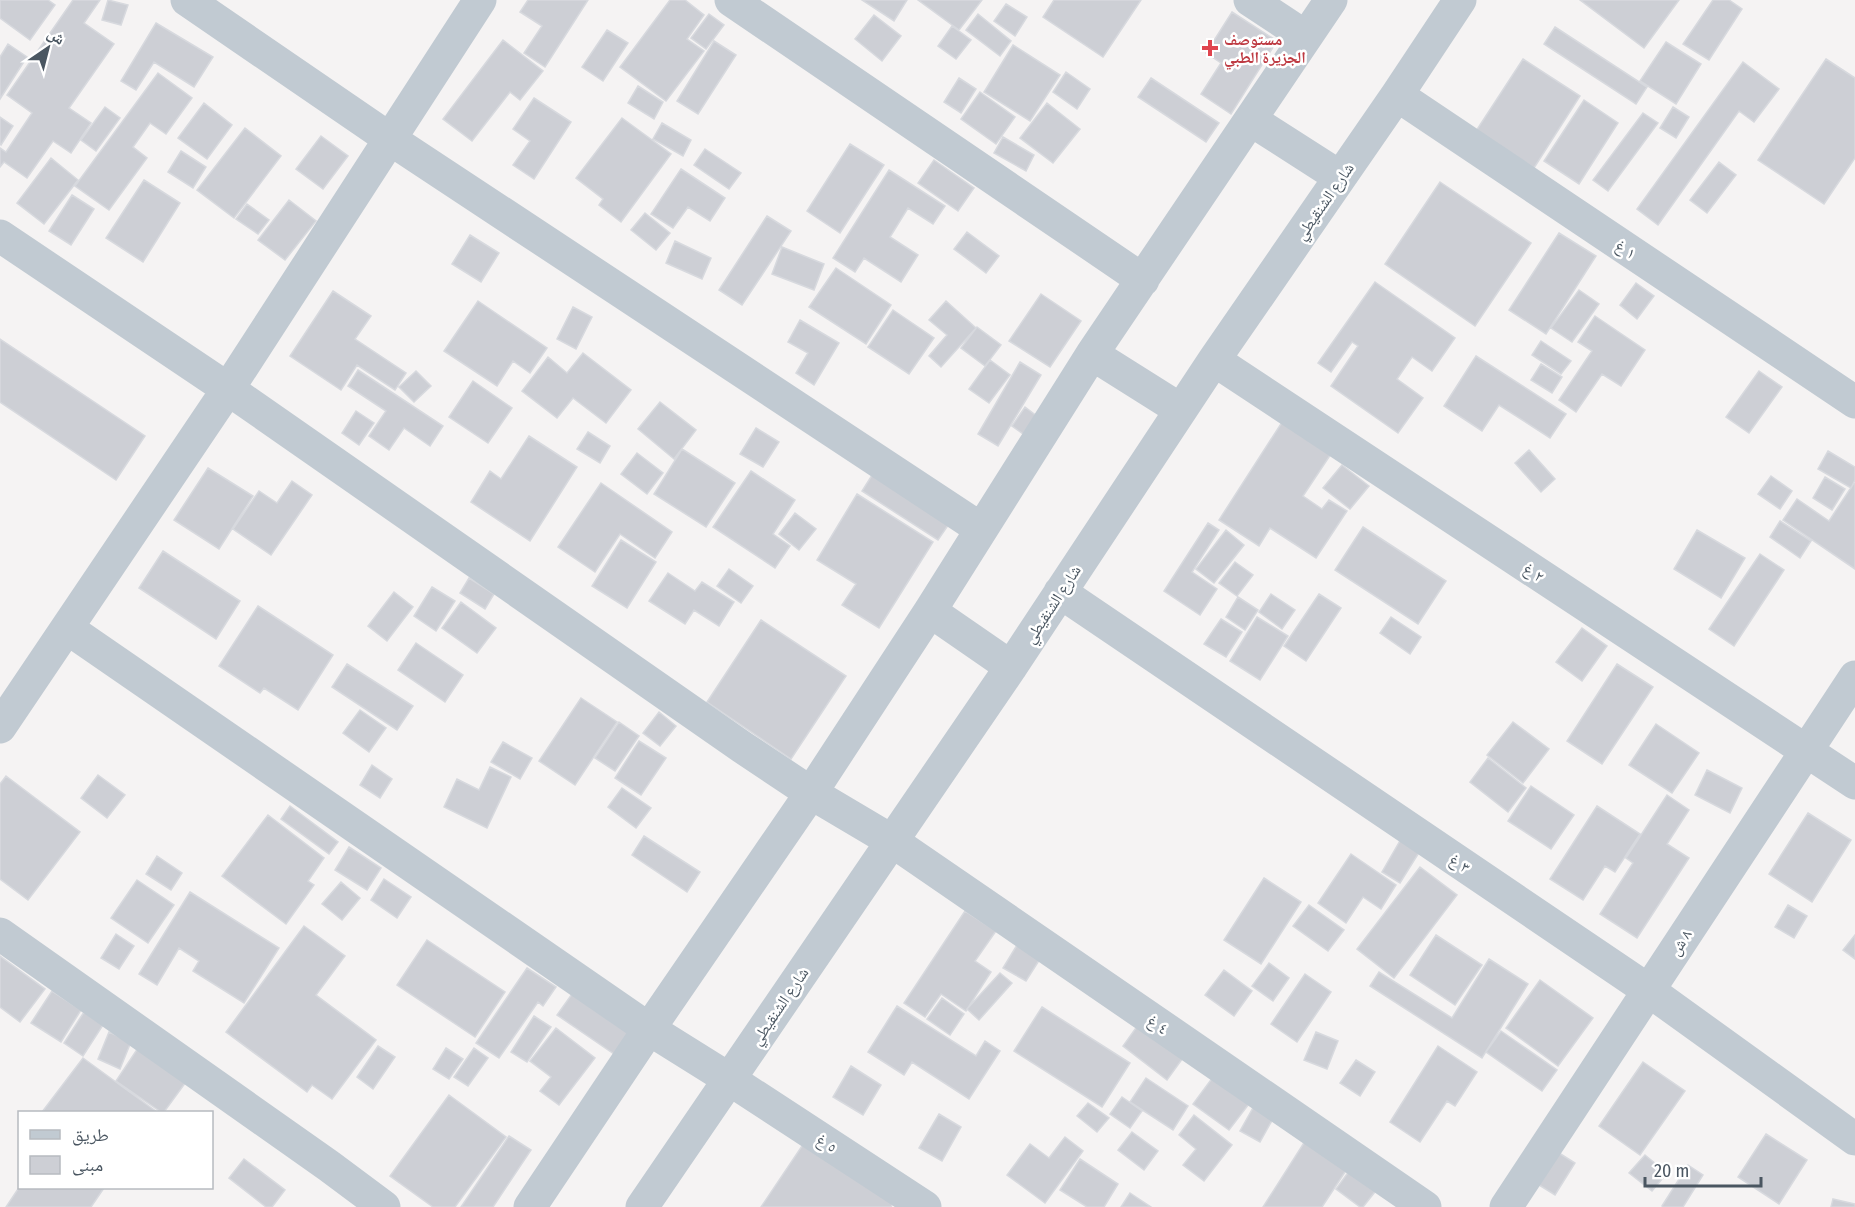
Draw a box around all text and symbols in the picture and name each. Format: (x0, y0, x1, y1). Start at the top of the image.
north arrow (18, 18, 78, 78)
text: ش (44, 23, 69, 49)
place label: مستوصف الجزيرة الطبي (1224, 30, 1306, 70)
marker: مستوصف الجزيرة الطبي (1201, 39, 1219, 57)
street label: شارع الشنقيطي (1291, 159, 1360, 245)
street label: ١ غ (1611, 236, 1640, 264)
street label: ٢ غ (1519, 559, 1548, 587)
street label: شارع الشنقيطي (1020, 561, 1087, 649)
street label: ٣ غ (1445, 850, 1474, 878)
street label: ٨ ش (1665, 926, 1697, 959)
street label: شارع الشنقيطي (746, 964, 815, 1050)
street label: ٤ غ (1143, 1011, 1172, 1039)
legend (18, 1111, 213, 1189)
text: طريق (72, 1124, 109, 1146)
street label: ٥ غ (812, 1130, 841, 1158)
scale bar (1645, 1150, 1760, 1188)
text: مبنى (72, 1154, 103, 1176)
text: 20 m (1654, 1160, 1689, 1182)

